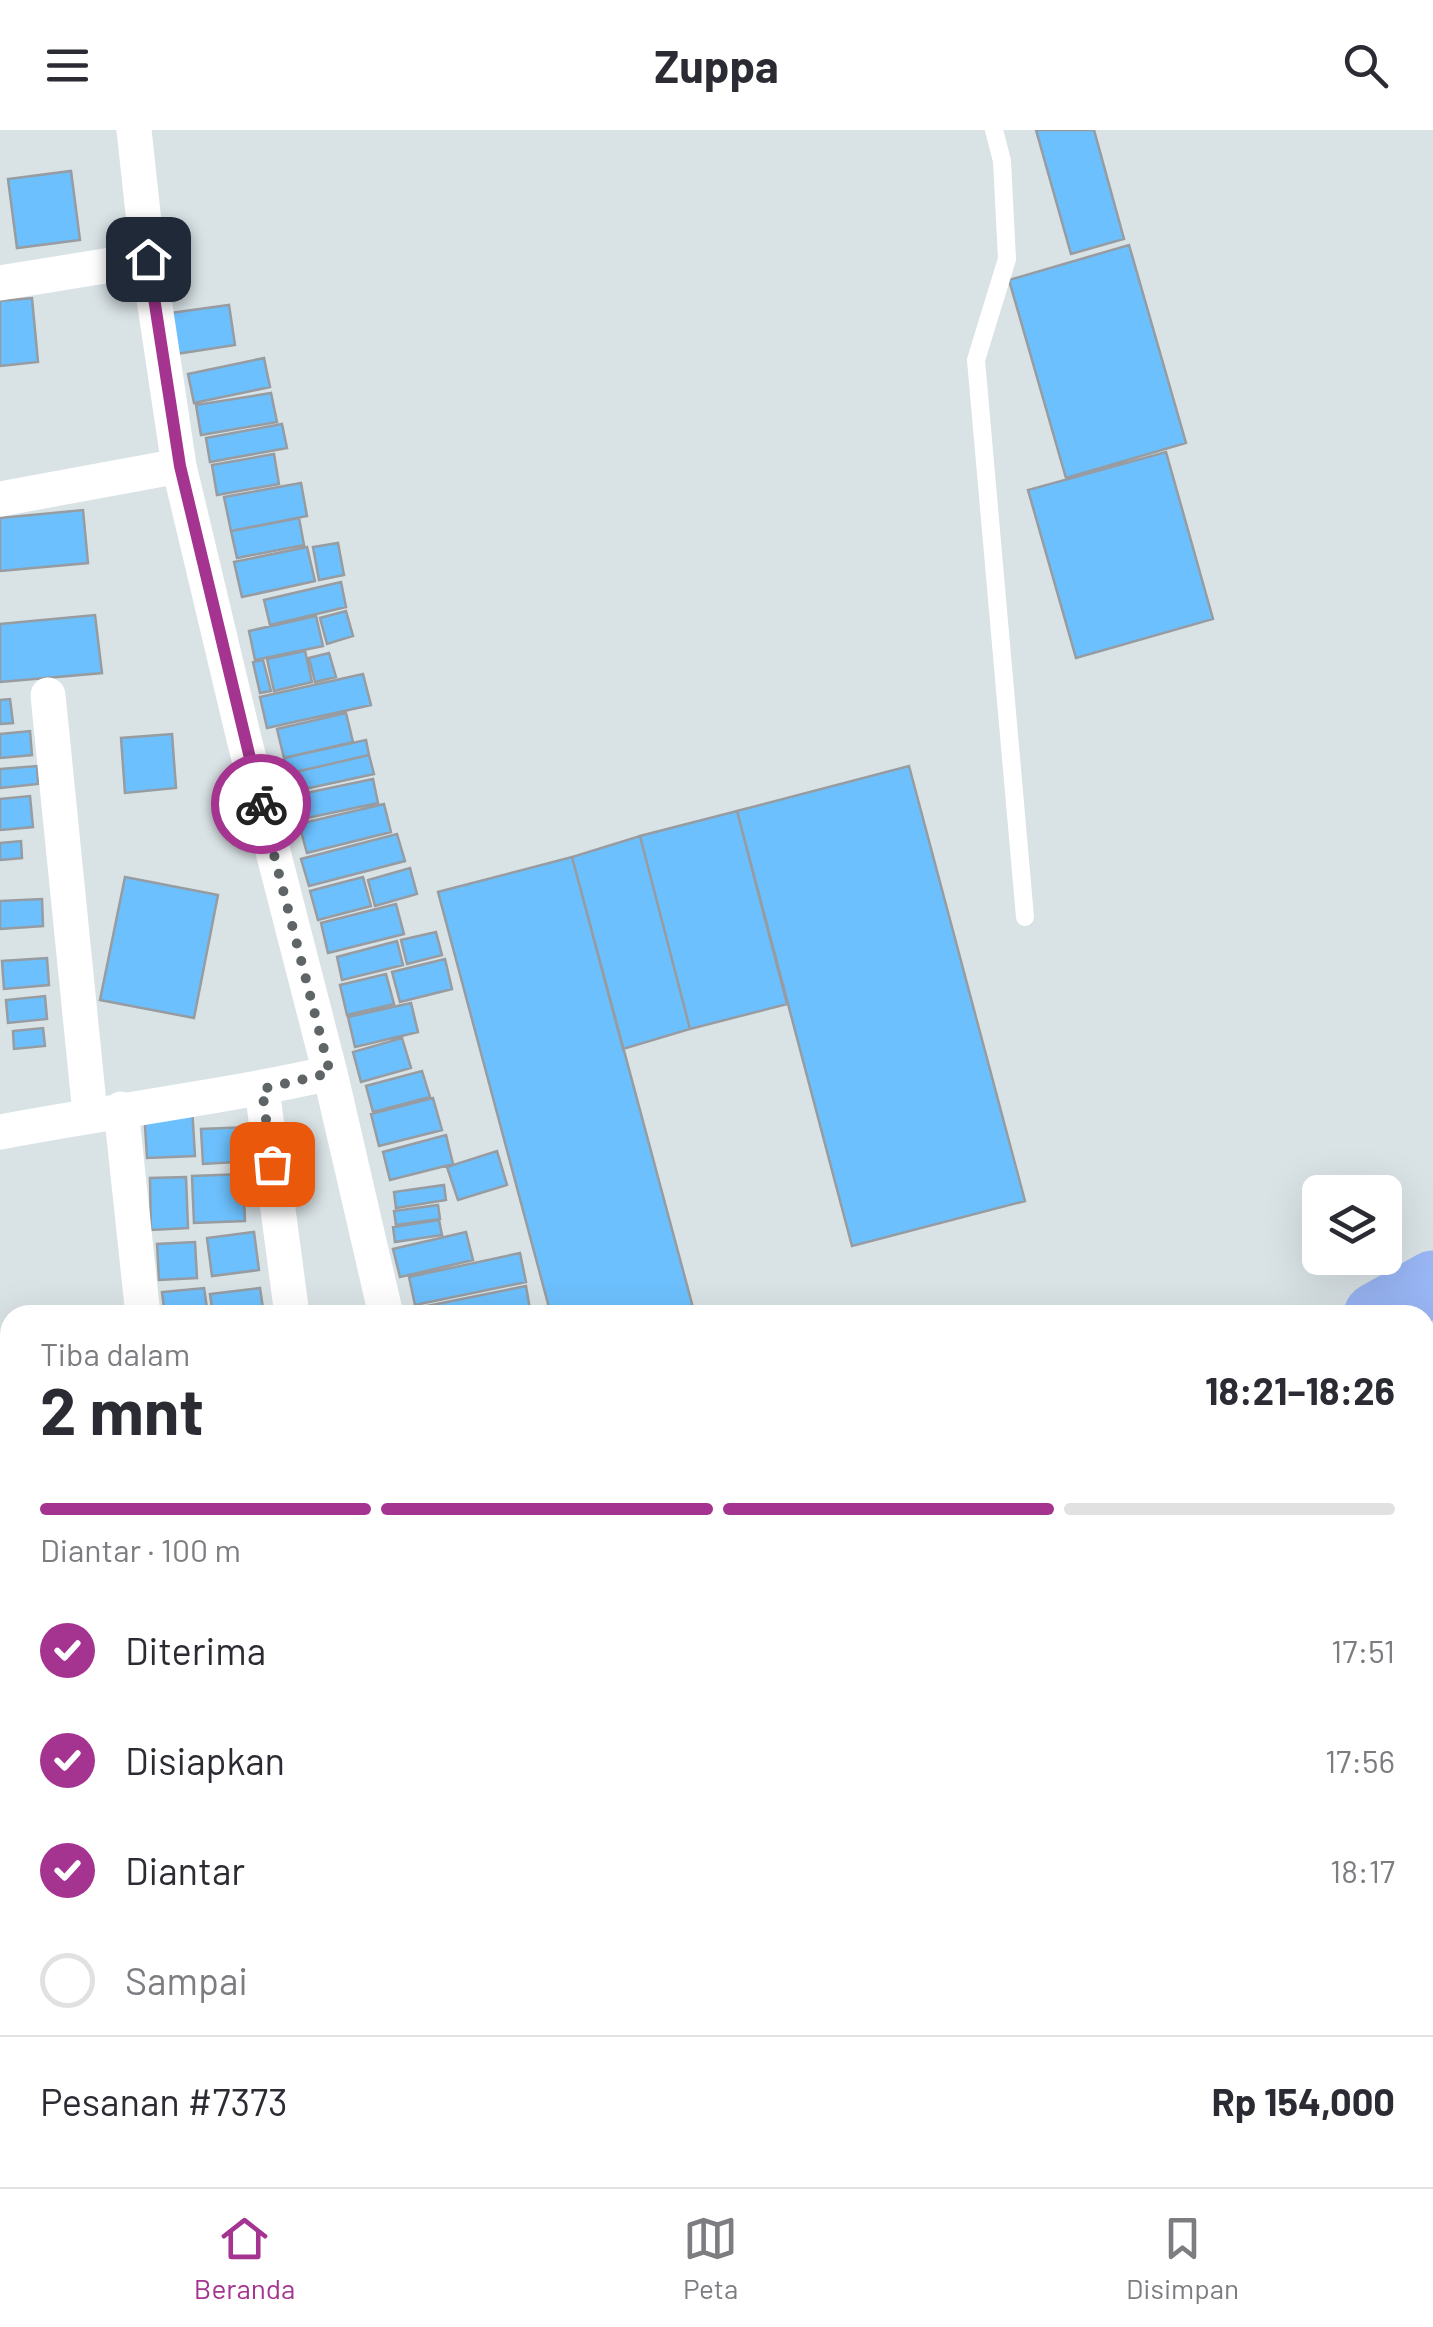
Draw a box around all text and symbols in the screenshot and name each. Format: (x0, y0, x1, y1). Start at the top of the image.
icon: menu (40, 38, 95, 93)
text: Zuppa (654, 38, 779, 92)
icon: search (1338, 38, 1393, 93)
pin (106, 217, 191, 302)
icon: home (121, 232, 176, 287)
courier (211, 754, 311, 854)
icon: bike (234, 777, 289, 832)
pin (230, 1122, 315, 1207)
icon: bag (245, 1137, 300, 1192)
map controls (1302, 1175, 1402, 1275)
button: layers (1302, 1175, 1402, 1275)
text: Tiba dalam (40, 1334, 190, 1372)
text: 18:21–18:26 (1205, 1367, 1395, 1413)
text: 2 mnt (40, 1370, 204, 1448)
text: Diantar · 100 m (40, 1530, 241, 1568)
icon: check (40, 1623, 95, 1678)
text: Diterima (125, 1627, 266, 1673)
text: 17:51 (1331, 1631, 1395, 1669)
icon: check (40, 1733, 95, 1788)
text: Disiapkan (125, 1737, 285, 1783)
text: 17:56 (1325, 1741, 1395, 1779)
icon: check (40, 1843, 95, 1898)
text: Diantar (125, 1847, 245, 1893)
text: 18:17 (1330, 1851, 1395, 1889)
text: Sampai (125, 1957, 248, 2003)
text: Pesanan #7373 (40, 2078, 288, 2124)
text: Rp 154,000 (1211, 2078, 1395, 2124)
tab: Beranda (194, 2211, 295, 2305)
tab: Peta (683, 2211, 738, 2305)
tab: Disimpan (1126, 2211, 1239, 2305)

